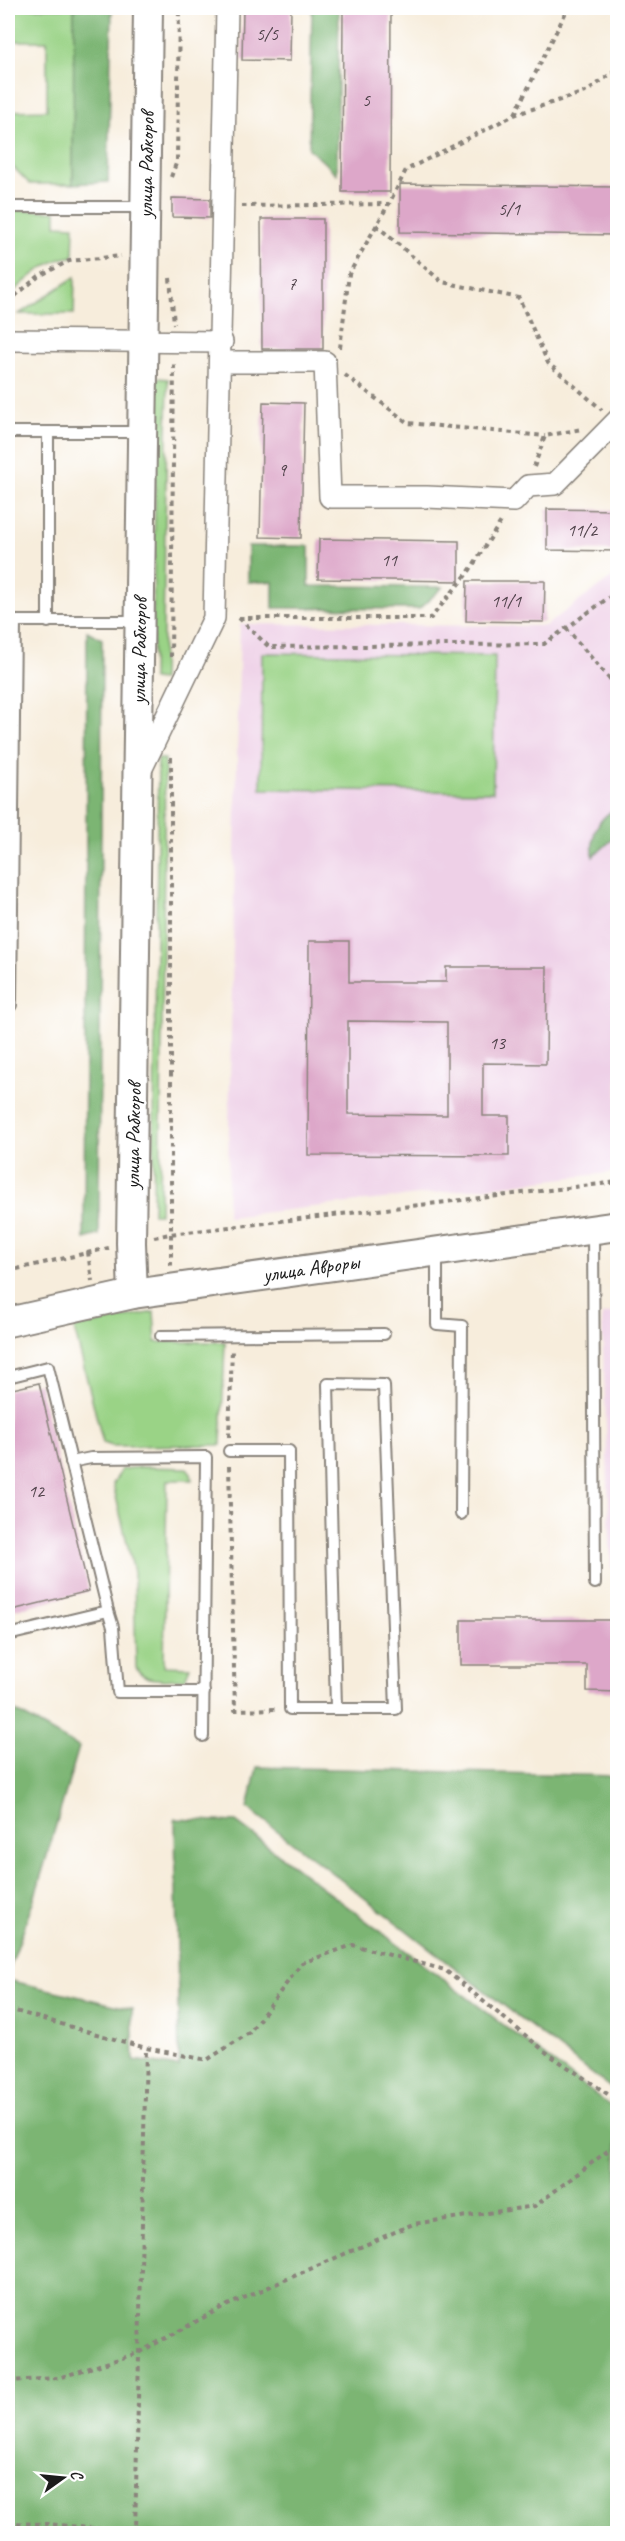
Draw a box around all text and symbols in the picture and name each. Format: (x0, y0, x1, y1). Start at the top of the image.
house number: 5/5 (256, 23, 279, 45)
house number: 5 (362, 89, 371, 111)
street label: улица Рабкоров (132, 107, 160, 220)
house number: 5/1 (498, 198, 521, 220)
house number: 7 (288, 273, 297, 295)
house number: 9 (278, 459, 288, 481)
house number: 11/2 (567, 519, 599, 541)
house number: 11 (381, 549, 398, 571)
house number: 11/1 (491, 590, 522, 612)
street label: улица Рабкоров (125, 593, 153, 706)
house number: 13 (489, 1032, 507, 1054)
street label: улица Рабкоров (119, 1078, 147, 1191)
street label: улица Авроры (259, 1248, 363, 1288)
house number: 12 (28, 1480, 46, 1502)
north arrow (33, 2448, 93, 2508)
text: С (66, 2468, 88, 2483)

